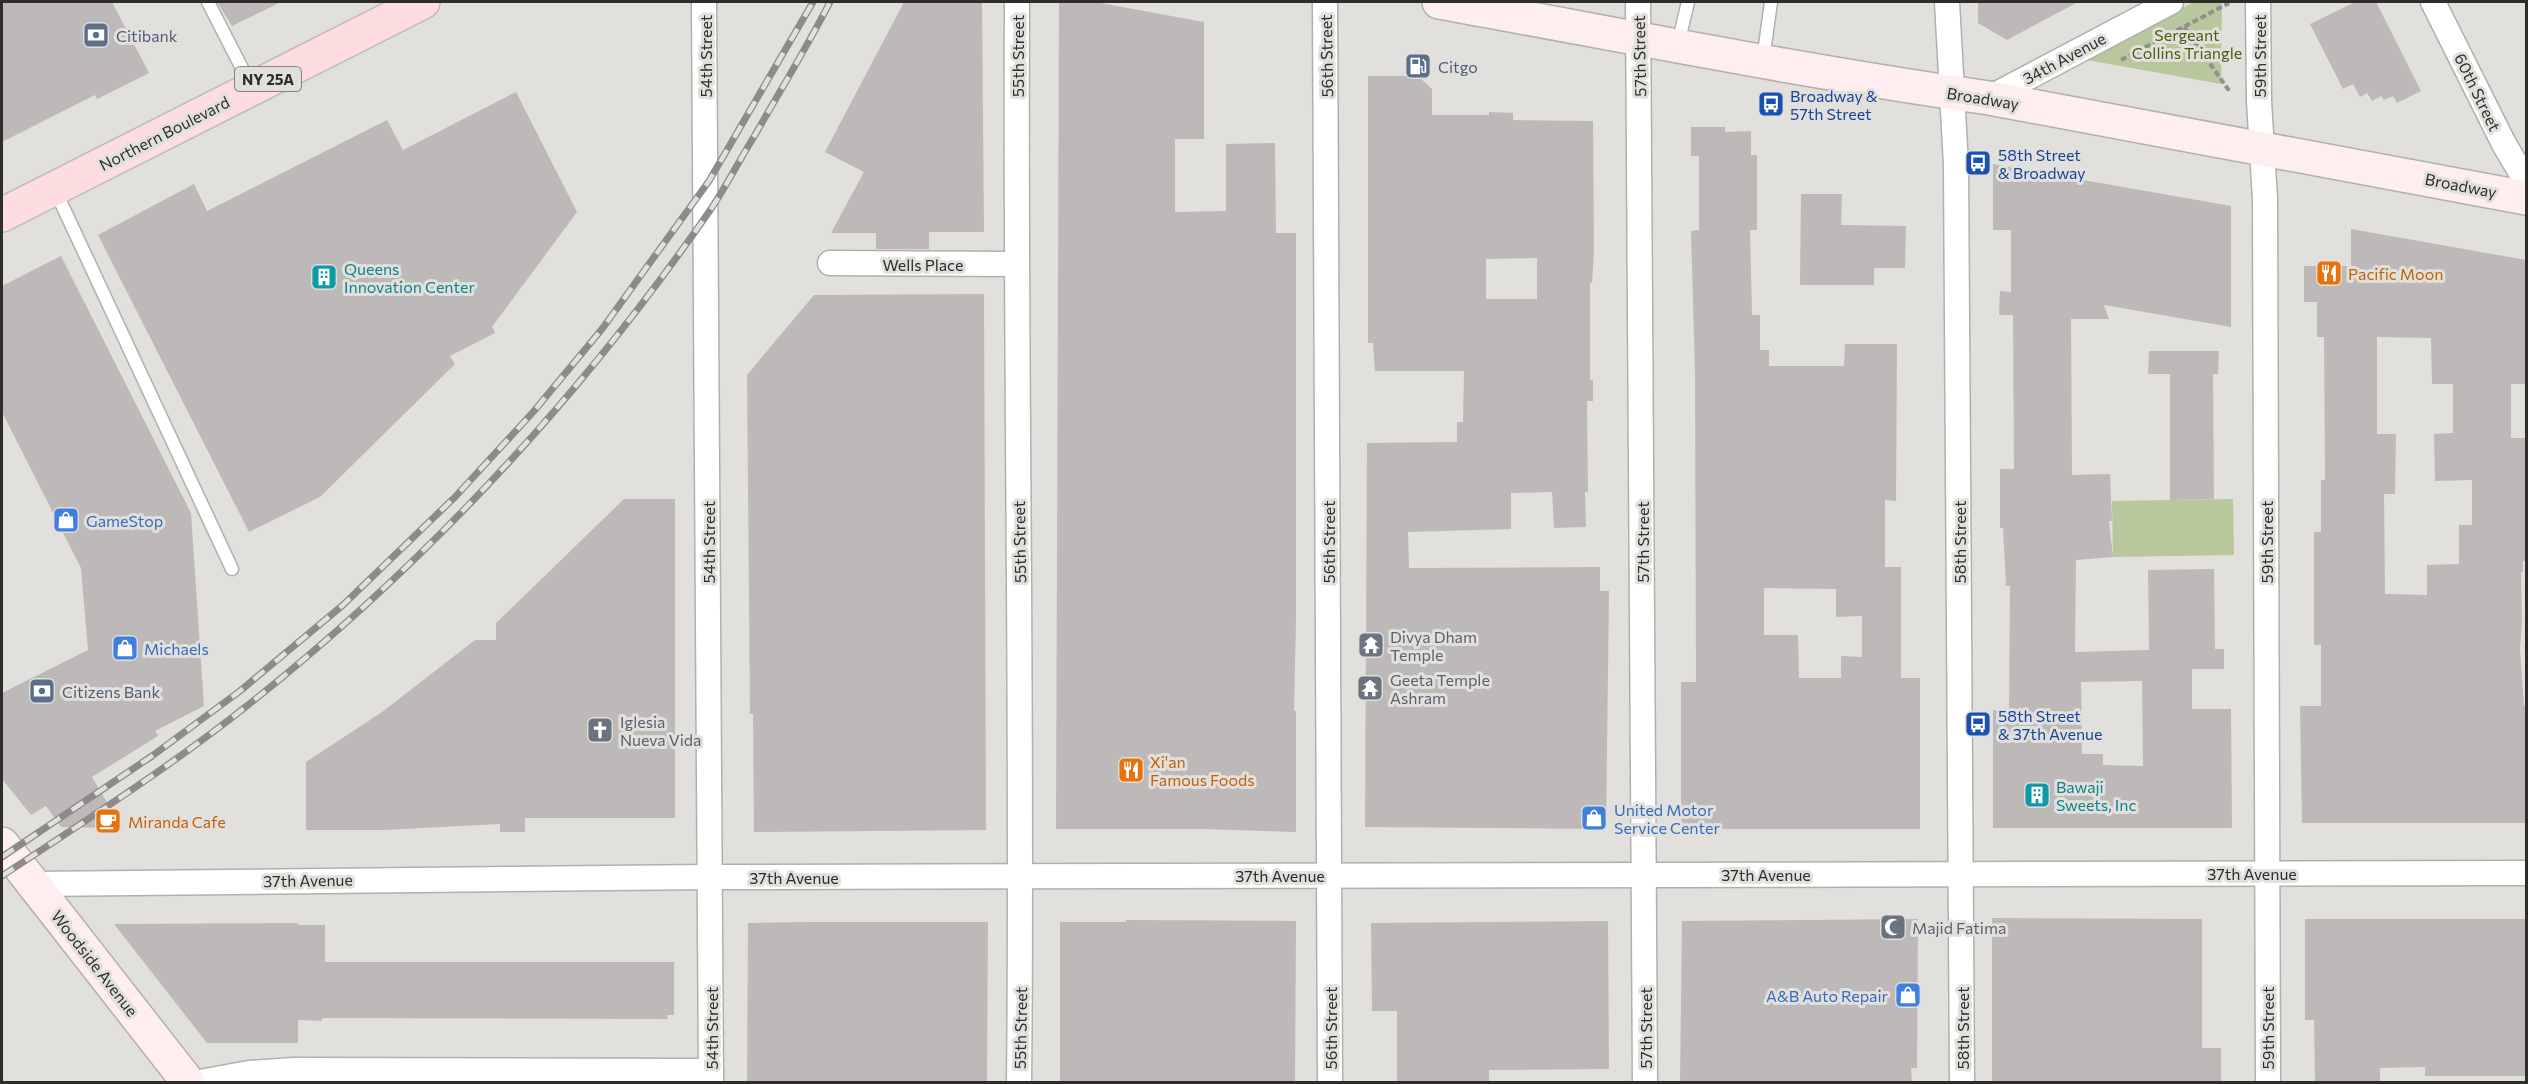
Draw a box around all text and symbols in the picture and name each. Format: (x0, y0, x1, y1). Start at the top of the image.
street label: 54th Street (696, 14, 715, 97)
street label: 55th Street (1008, 14, 1027, 97)
street label: 56th Street (1316, 14, 1336, 98)
street label: 59th Street (2250, 14, 2269, 97)
street label: 57th Street (1629, 15, 1649, 97)
bank icon: Citibank (81, 20, 111, 50)
park label: Sergeant Collins Triangle (2132, 25, 2242, 62)
place label: Citibank (116, 26, 178, 45)
street label: 34th Avenue (2019, 28, 2109, 88)
street label: 60th Street (2451, 50, 2505, 134)
fuel station icon: Citgo (1403, 51, 1433, 81)
place label: Citgo (1438, 57, 1478, 76)
road number: NY 25A (235, 67, 301, 91)
street label: Broadway (1946, 83, 2020, 113)
place label: Broadway & 57th Street (1790, 86, 1878, 123)
bus stop icon: Broadway & 57th Street (1756, 89, 1786, 119)
street label: Northern Boulevard (96, 92, 232, 174)
place label: 58th Street & Broadway (1998, 145, 2086, 182)
bus stop icon: 58th Street & Broadway (1963, 148, 1993, 178)
street label: Broadway (2423, 169, 2499, 201)
street label: Wells Place (883, 255, 963, 274)
restaurant icon: Pacific Moon (2314, 258, 2344, 288)
place label: Queens Innovation Center (344, 259, 475, 296)
building icon: Queens Innovation Center (309, 262, 339, 292)
place label: Pacific Moon (2348, 264, 2443, 283)
street label: 54th Street (699, 500, 718, 583)
street label: 55th Street (1009, 500, 1029, 583)
street label: 56th Street (1319, 500, 1338, 583)
street label: 58th Street (1950, 500, 1969, 583)
street label: 59th Street (2257, 500, 2276, 583)
street label: 57th Street (1633, 501, 1652, 583)
shop icon: GameStop (51, 505, 81, 535)
place label: GameStop (86, 511, 163, 530)
place label: Divya Dham Temple (1390, 627, 1477, 664)
temple icon: Divya Dham Temple (1356, 630, 1386, 660)
shop icon: Michaels (110, 633, 140, 663)
place label: Michaels (144, 639, 209, 658)
place label: Geeta Temple Ashram (1390, 670, 1490, 707)
temple icon: Geeta Temple Ashram (1355, 673, 1385, 703)
bank icon: Citizens Bank (27, 676, 57, 706)
place label: Citizens Bank (62, 682, 160, 701)
place label: 58th Street & 37th Avenue (1998, 706, 2102, 743)
bus stop icon: 58th Street & 37th Avenue (1963, 709, 1993, 739)
place label: Iglesia Nueva Vida (620, 712, 701, 749)
church icon: Iglesia Nueva Vida (585, 715, 615, 745)
place label: Xi'an Famous Foods (1150, 752, 1255, 789)
restaurant icon: Xi'an Famous Foods (1116, 755, 1146, 785)
place label: Bawaji Sweets, Inc (2056, 777, 2136, 814)
building icon: Bawaji Sweets, Inc (2022, 780, 2052, 810)
place label: United Motor Service Center (1614, 800, 1720, 837)
shop icon: United Motor Service Center (1579, 803, 1609, 833)
cafe icon: Miranda Cafe (93, 806, 123, 836)
place label: Miranda Cafe (128, 812, 226, 831)
street label: 37th Avenue (2207, 864, 2297, 883)
street label: 37th Avenue (1721, 865, 1811, 884)
street label: 37th Avenue (1235, 866, 1325, 885)
street label: 37th Avenue (749, 868, 839, 887)
street label: 37th Avenue (263, 870, 353, 890)
street label: Woodside Avenue (48, 906, 142, 1020)
mosque icon: Majid Fatima (1878, 912, 1908, 942)
place label: Majid Fatima (1912, 918, 2006, 937)
shop icon: A&B Auto Repair (1893, 980, 1923, 1010)
street label: 54th Street (702, 986, 721, 1069)
street label: 55th Street (1010, 986, 1030, 1069)
street label: 56th Street (1321, 986, 1340, 1069)
place label: A&B Auto Repair (1766, 986, 1889, 1005)
street label: 58th Street (1953, 986, 1972, 1069)
street label: 59th Street (2258, 986, 2277, 1069)
street label: 57th Street (1636, 987, 1655, 1069)

